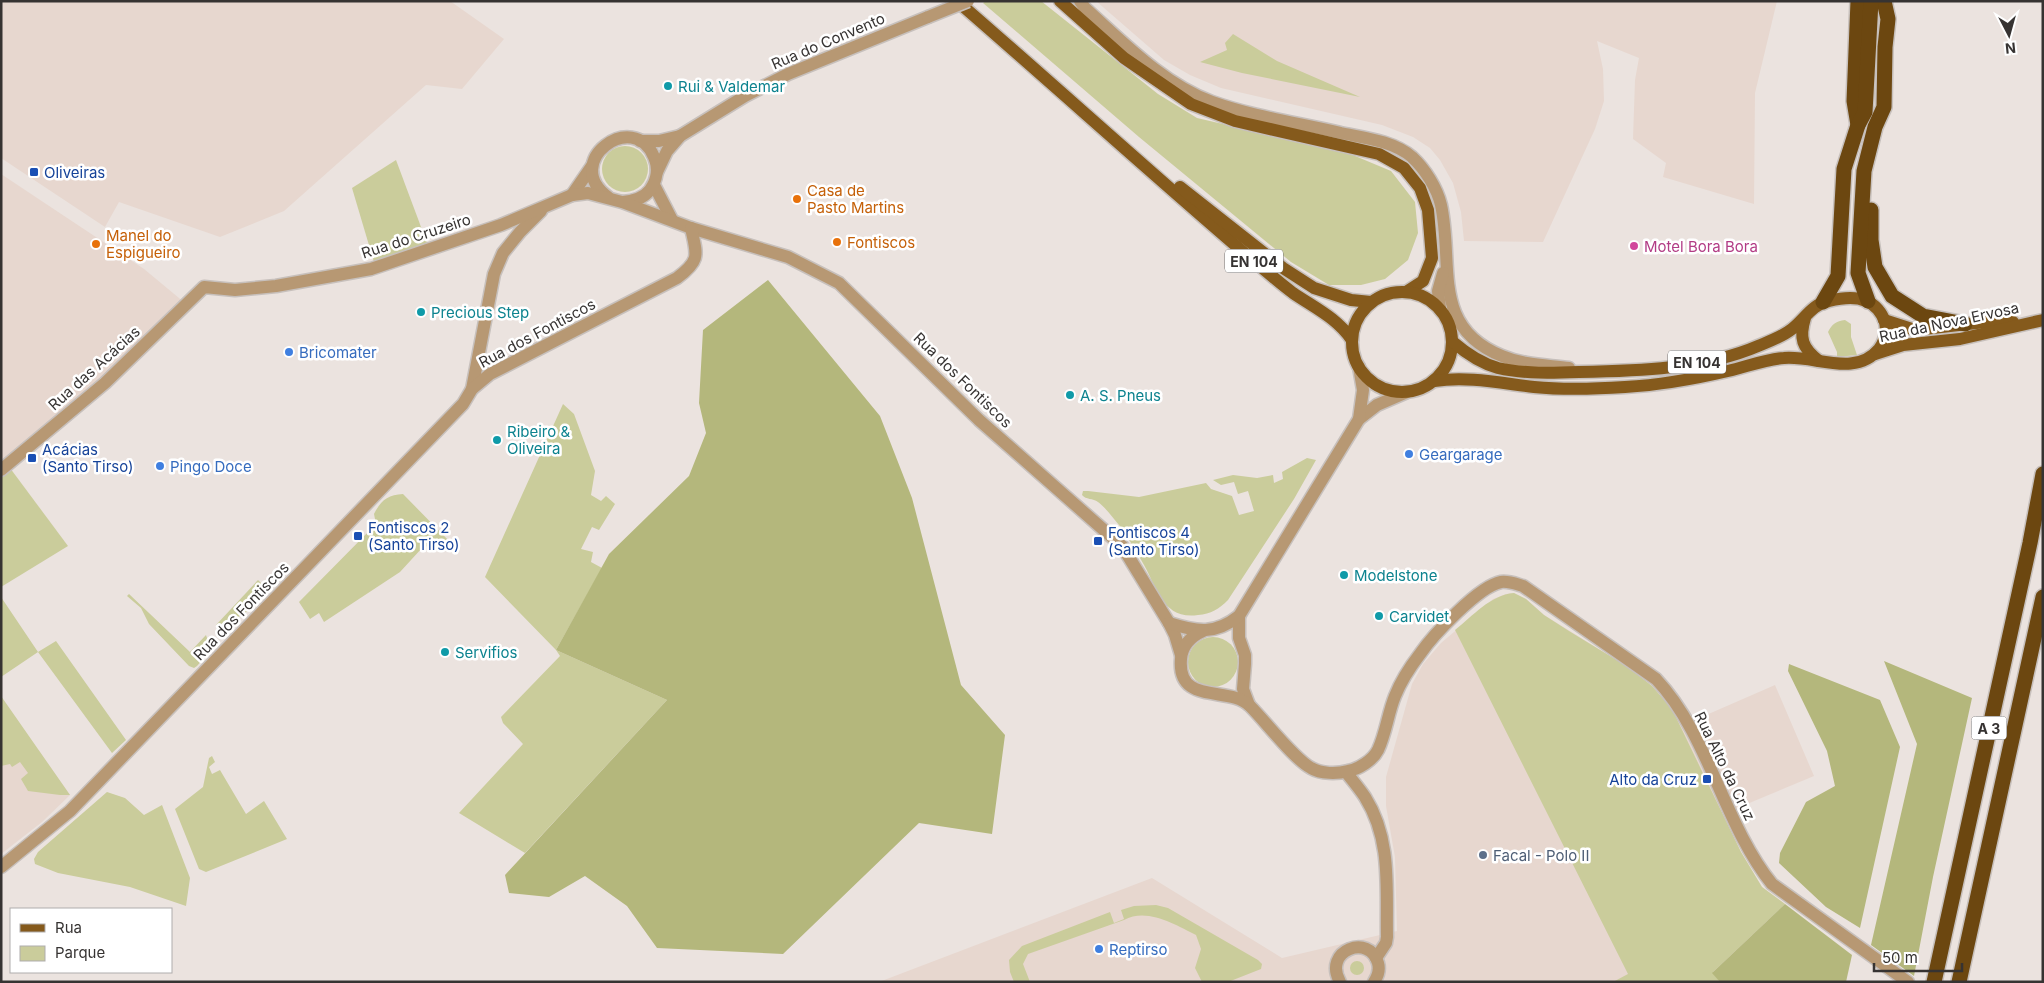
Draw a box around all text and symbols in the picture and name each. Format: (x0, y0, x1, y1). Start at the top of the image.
street label: Rua do Convento (768, 8, 888, 74)
north arrow (1984, 10, 2034, 60)
text: N (2004, 39, 2017, 57)
place label: Rui & Valdemar (678, 77, 785, 96)
marker: Rui & Valdemar (662, 80, 674, 92)
place label: Oliveiras (44, 163, 105, 182)
marker: Oliveiras (28, 166, 40, 178)
place label: Casa de Pasto Martins (807, 181, 904, 217)
marker: Casa de Pasto Martins (791, 193, 803, 205)
street label: Rua do Cruzeiro (359, 209, 473, 263)
place label: Manel do Espigueiro (106, 226, 181, 262)
place label: Fontiscos (847, 233, 915, 252)
marker: Fontiscos (831, 236, 843, 248)
place label: Motel Bora Bora (1644, 237, 1758, 256)
marker: Manel do Espigueiro (90, 238, 102, 250)
marker: Motel Bora Bora (1628, 240, 1640, 252)
road number: EN 104 (1225, 250, 1283, 272)
street label: Rua dos Fontiscos (475, 294, 599, 372)
street label: Rua da Nova Ervosa (1877, 298, 2021, 346)
place label: Precious Step (431, 303, 529, 322)
marker: Precious Step (415, 306, 427, 318)
street label: Rua das Acácias (44, 322, 144, 414)
street label: Rua dos Fontiscos (910, 328, 1016, 432)
place label: Bricomater (299, 343, 377, 362)
marker: Bricomater (283, 346, 295, 358)
road number: EN 104 (1668, 351, 1726, 374)
place label: A. S. Pneus (1080, 386, 1161, 405)
marker: A. S. Pneus (1064, 389, 1076, 401)
place label: Ribeiro & Oliveira (507, 422, 570, 458)
marker: Ribeiro & Oliveira (491, 434, 503, 446)
place label: Acácias (Santo Tirso) (42, 440, 134, 476)
place label: Geargarage (1419, 445, 1503, 464)
marker: Geargarage (1403, 448, 1415, 460)
marker: Acácias (Santo Tirso) (26, 452, 38, 464)
place label: Pingo Doce (170, 457, 252, 476)
marker: Pingo Doce (154, 460, 166, 472)
place label: Fontiscos 2 (Santo Tirso) (368, 518, 460, 554)
place label: Fontiscos 4 (Santo Tirso) (1108, 523, 1200, 559)
marker: Fontiscos 2 (Santo Tirso) (352, 530, 364, 542)
marker: Fontiscos 4 (Santo Tirso) (1092, 535, 1104, 547)
street label: Rua dos Fontiscos (189, 558, 293, 664)
place label: Modelstone (1354, 566, 1437, 585)
marker: Modelstone (1338, 569, 1350, 581)
place label: Carvidet (1389, 607, 1449, 626)
marker: Carvidet (1373, 610, 1385, 622)
place label: Servifios (455, 643, 517, 662)
marker: Servifios (439, 646, 451, 658)
street label: Rua Alto da Cruz (1690, 708, 1760, 824)
road number: A 3 (1972, 716, 2006, 740)
place label: Alto da Cruz (1609, 770, 1697, 789)
marker: Alto da Cruz (1701, 773, 1713, 785)
place label: Facal - Polo II (1493, 846, 1589, 865)
marker: Facal - Polo II (1477, 849, 1489, 861)
legend (10, 908, 172, 973)
text: Rua (55, 918, 82, 937)
place label: Reptirso (1109, 940, 1167, 959)
scale bar (1874, 940, 1962, 972)
text: Parque (55, 943, 105, 962)
marker: Reptirso (1093, 943, 1105, 955)
text: 50 m (1882, 948, 1918, 967)

